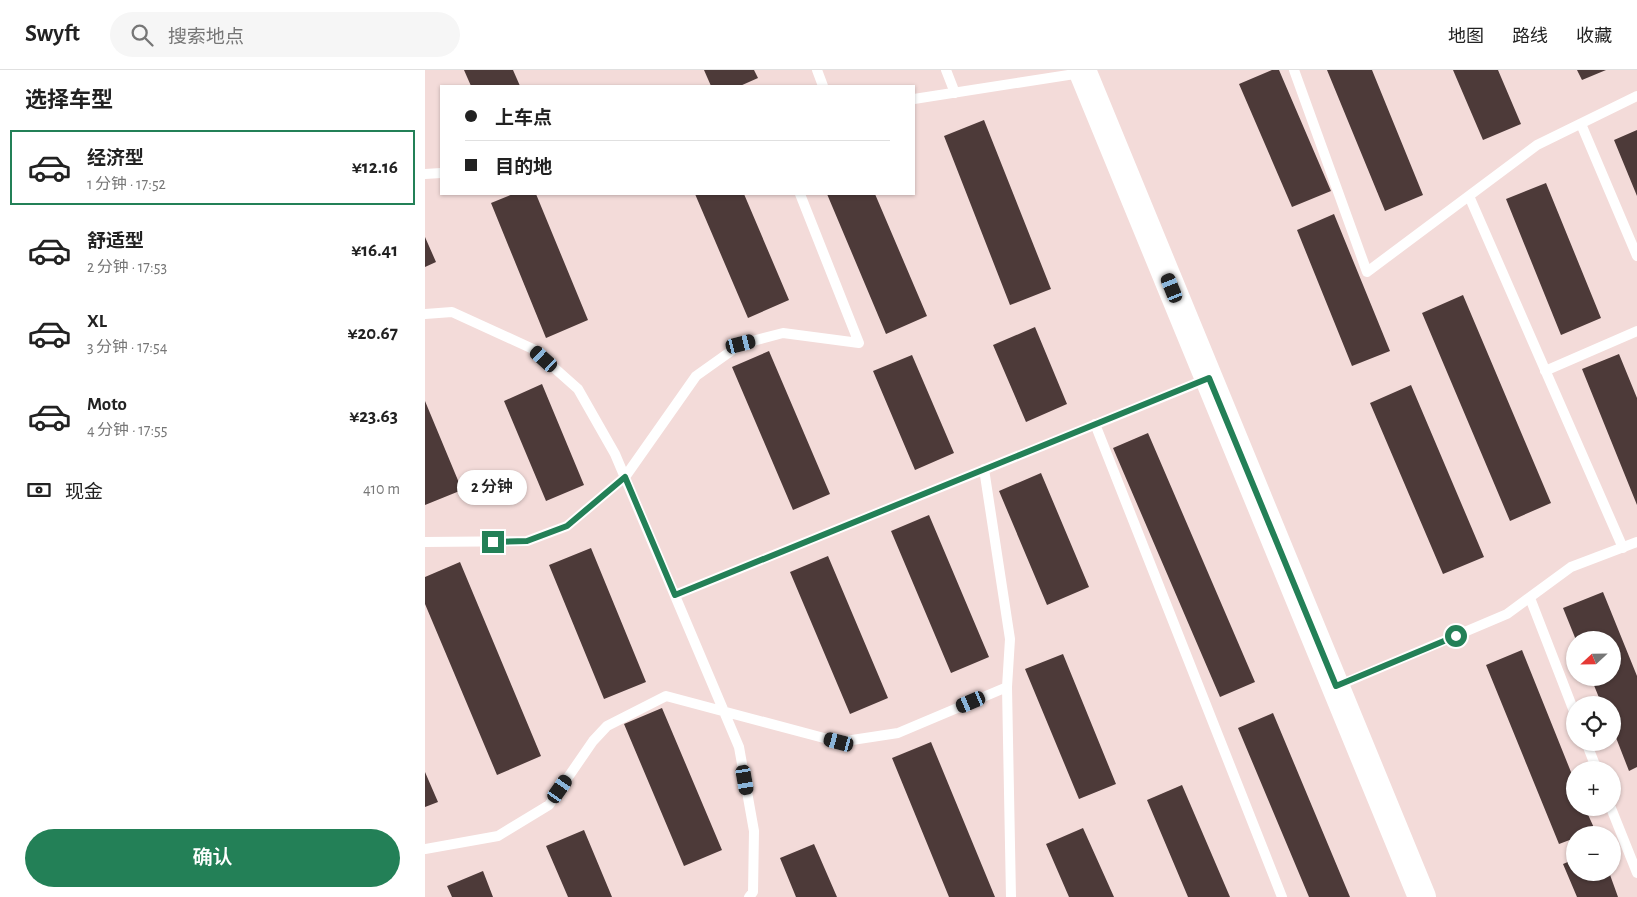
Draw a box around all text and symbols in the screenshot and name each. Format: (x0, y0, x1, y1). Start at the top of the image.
search box (110, 12, 460, 57)
icon: search (128, 21, 156, 49)
text: Swyft (25, 22, 80, 46)
text: 搜索地点 (168, 28, 244, 47)
text: 地图 (1448, 28, 1484, 46)
text: 路线 (1512, 28, 1548, 46)
text: 收藏 (1576, 28, 1612, 46)
text: 选择车型 (25, 89, 113, 111)
text: 上车点 (495, 109, 552, 128)
icon: car (27, 145, 72, 190)
text: 经济型 (87, 149, 144, 168)
text: ¥12.16 (352, 158, 398, 177)
text: 目的地 (495, 158, 552, 177)
text: 1 分钟 · 17:52 (87, 176, 166, 192)
icon: car (27, 228, 72, 273)
text: 舒适型 (87, 232, 144, 251)
text: ¥16.41 (351, 241, 398, 260)
text: 2 分钟 · 17:53 (87, 259, 167, 275)
car (1159, 271, 1184, 305)
icon: car (27, 311, 72, 356)
text: XL (87, 312, 107, 331)
text: ¥20.67 (347, 324, 398, 343)
car (724, 333, 757, 355)
text: 3 分钟 · 17:54 (87, 339, 167, 355)
car (527, 343, 560, 375)
icon: car (27, 394, 72, 439)
text: Moto (87, 395, 127, 414)
text: ¥23.63 (349, 407, 398, 426)
text: 4 分钟 · 17:55 (87, 422, 168, 438)
callout: 2 分钟 (458, 470, 528, 504)
icon: cash (25, 476, 53, 504)
text: 2 分钟 (471, 479, 513, 495)
text: 410 m (363, 481, 400, 497)
text: 现金 (65, 483, 103, 502)
route end (482, 531, 504, 553)
route start (1445, 625, 1467, 647)
north arrow (1566, 631, 1621, 686)
map controls (1566, 631, 1621, 881)
car (954, 689, 987, 715)
button: locate (1566, 696, 1621, 751)
car (822, 731, 855, 753)
button: + (1566, 761, 1621, 816)
car (735, 764, 754, 796)
car (545, 772, 574, 806)
button: − (1566, 826, 1621, 881)
button: 确认 (25, 829, 400, 887)

